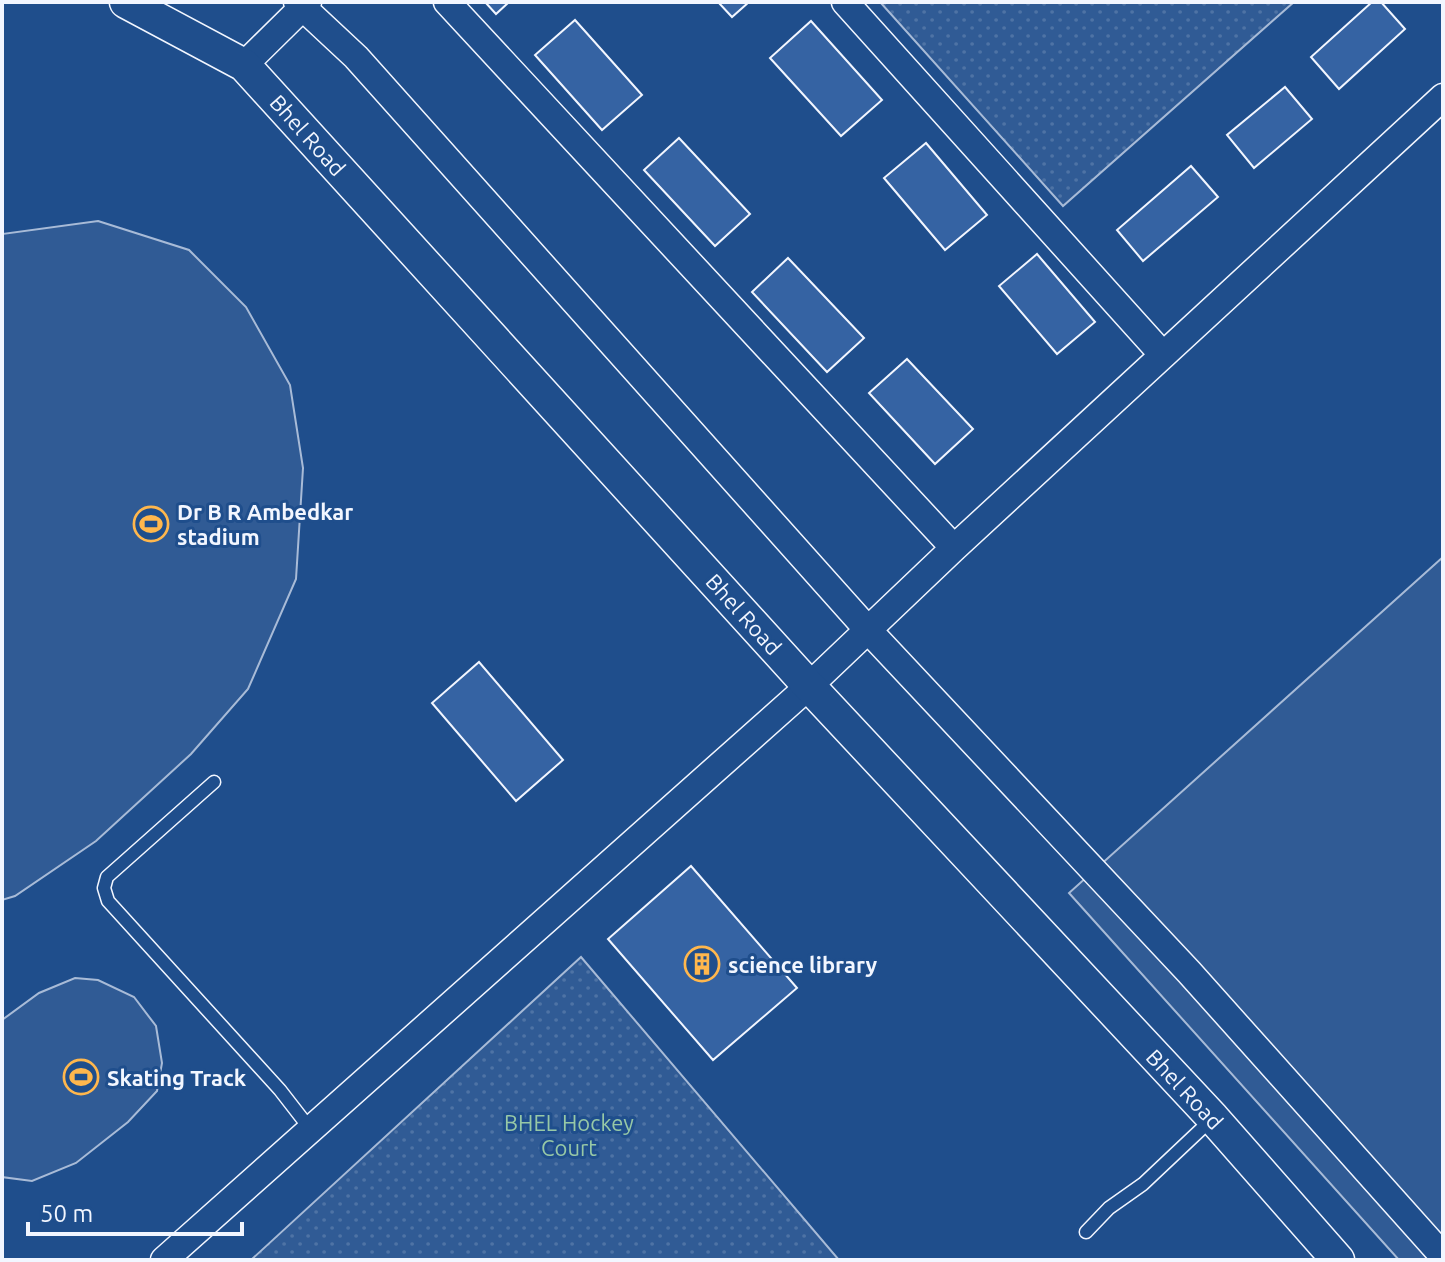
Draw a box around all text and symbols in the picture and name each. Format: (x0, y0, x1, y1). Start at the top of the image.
street label: Bhel Road (265, 89, 351, 181)
place label: Dr B R Ambedkar stadium (177, 499, 353, 549)
sports icon: Dr B R Ambedkar stadium (132, 505, 170, 543)
street label: Bhel Road (701, 568, 787, 660)
building icon: science library (683, 945, 721, 983)
place label: science library (728, 952, 878, 977)
street label: Bhel Road (1142, 1044, 1228, 1134)
sports icon: Skating Track (62, 1058, 100, 1096)
place label: Skating Track (107, 1065, 247, 1090)
park label: BHEL Hockey Court (504, 1110, 634, 1160)
scale bar (28, 1186, 242, 1236)
text: 50 m (40, 1200, 93, 1227)

